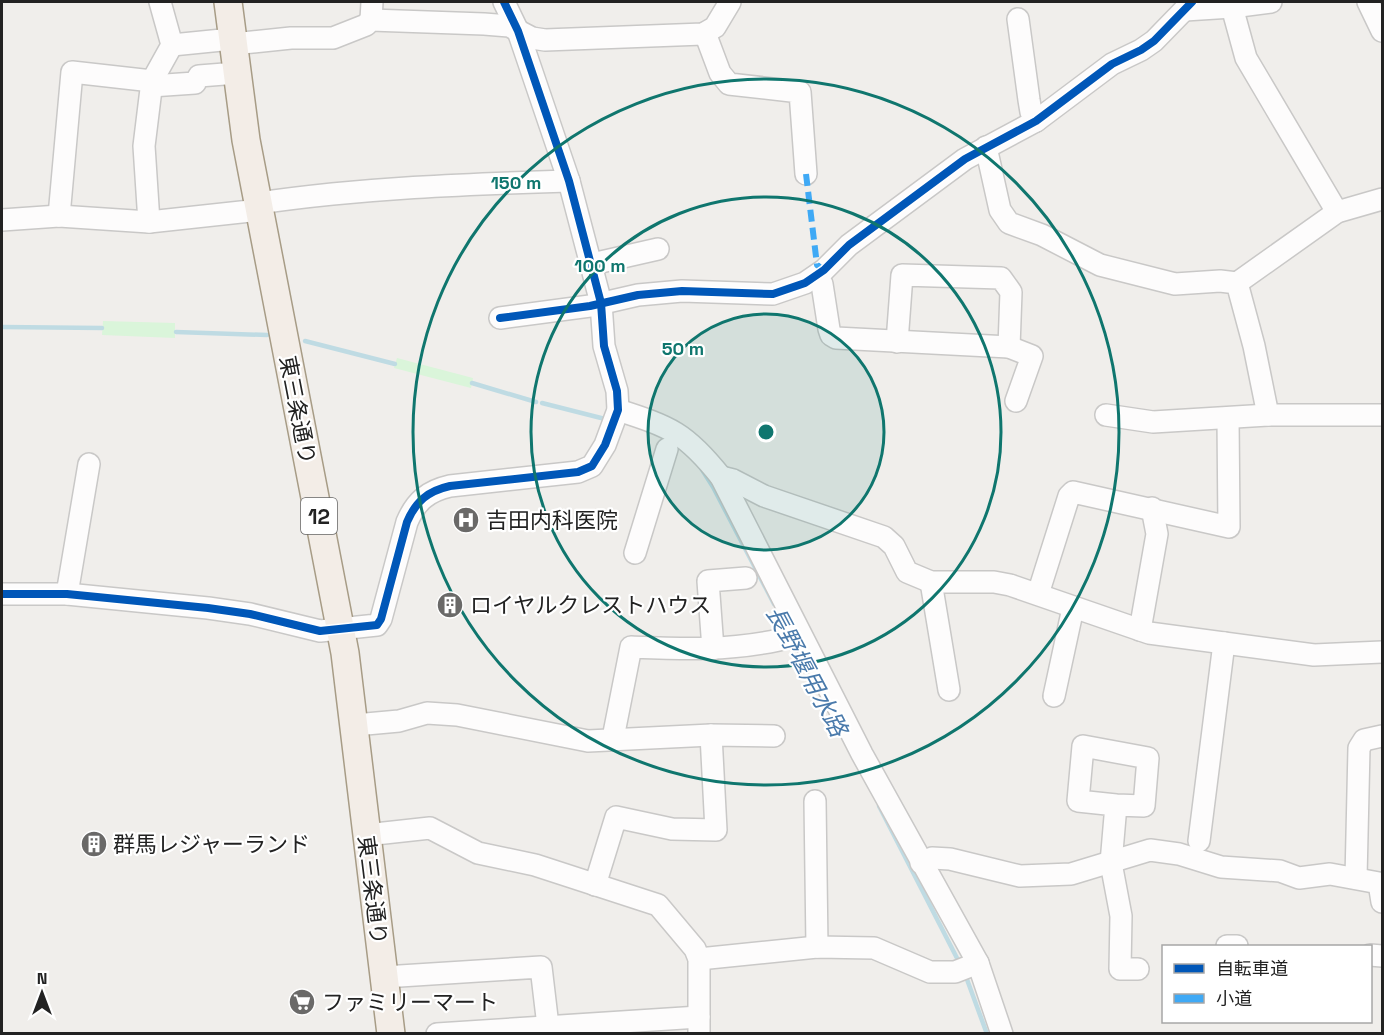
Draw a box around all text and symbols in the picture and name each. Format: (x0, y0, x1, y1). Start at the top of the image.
text: 150 m (491, 171, 541, 194)
text: 100 m (574, 254, 626, 277)
text: 50 m (662, 337, 704, 360)
street label: 東三条通り (274, 353, 322, 467)
centre of rings (756, 422, 776, 442)
road number: 12 (301, 498, 337, 534)
hospital icon: 吉田内科医院 (451, 505, 481, 535)
place label: 吉田内科医院 (486, 506, 618, 534)
building icon: ロイヤルクレストハウス (435, 590, 465, 620)
place label: ロイヤルクレストハウス (470, 591, 711, 619)
water label: 長野堰用水路 (760, 600, 855, 744)
building icon: 群馬レジャーランド (79, 829, 109, 859)
place label: 群馬レジャーランド (113, 830, 310, 858)
street label: 東三条通り (352, 834, 394, 946)
legend (1162, 945, 1372, 1023)
text: 自転車道 (1216, 957, 1288, 980)
north arrow (12, 963, 72, 1023)
text: N (37, 968, 47, 989)
supermarket icon: ファミリーマート (287, 987, 317, 1017)
text: 小道 (1216, 987, 1252, 1010)
place label: ファミリーマート (322, 988, 498, 1016)

